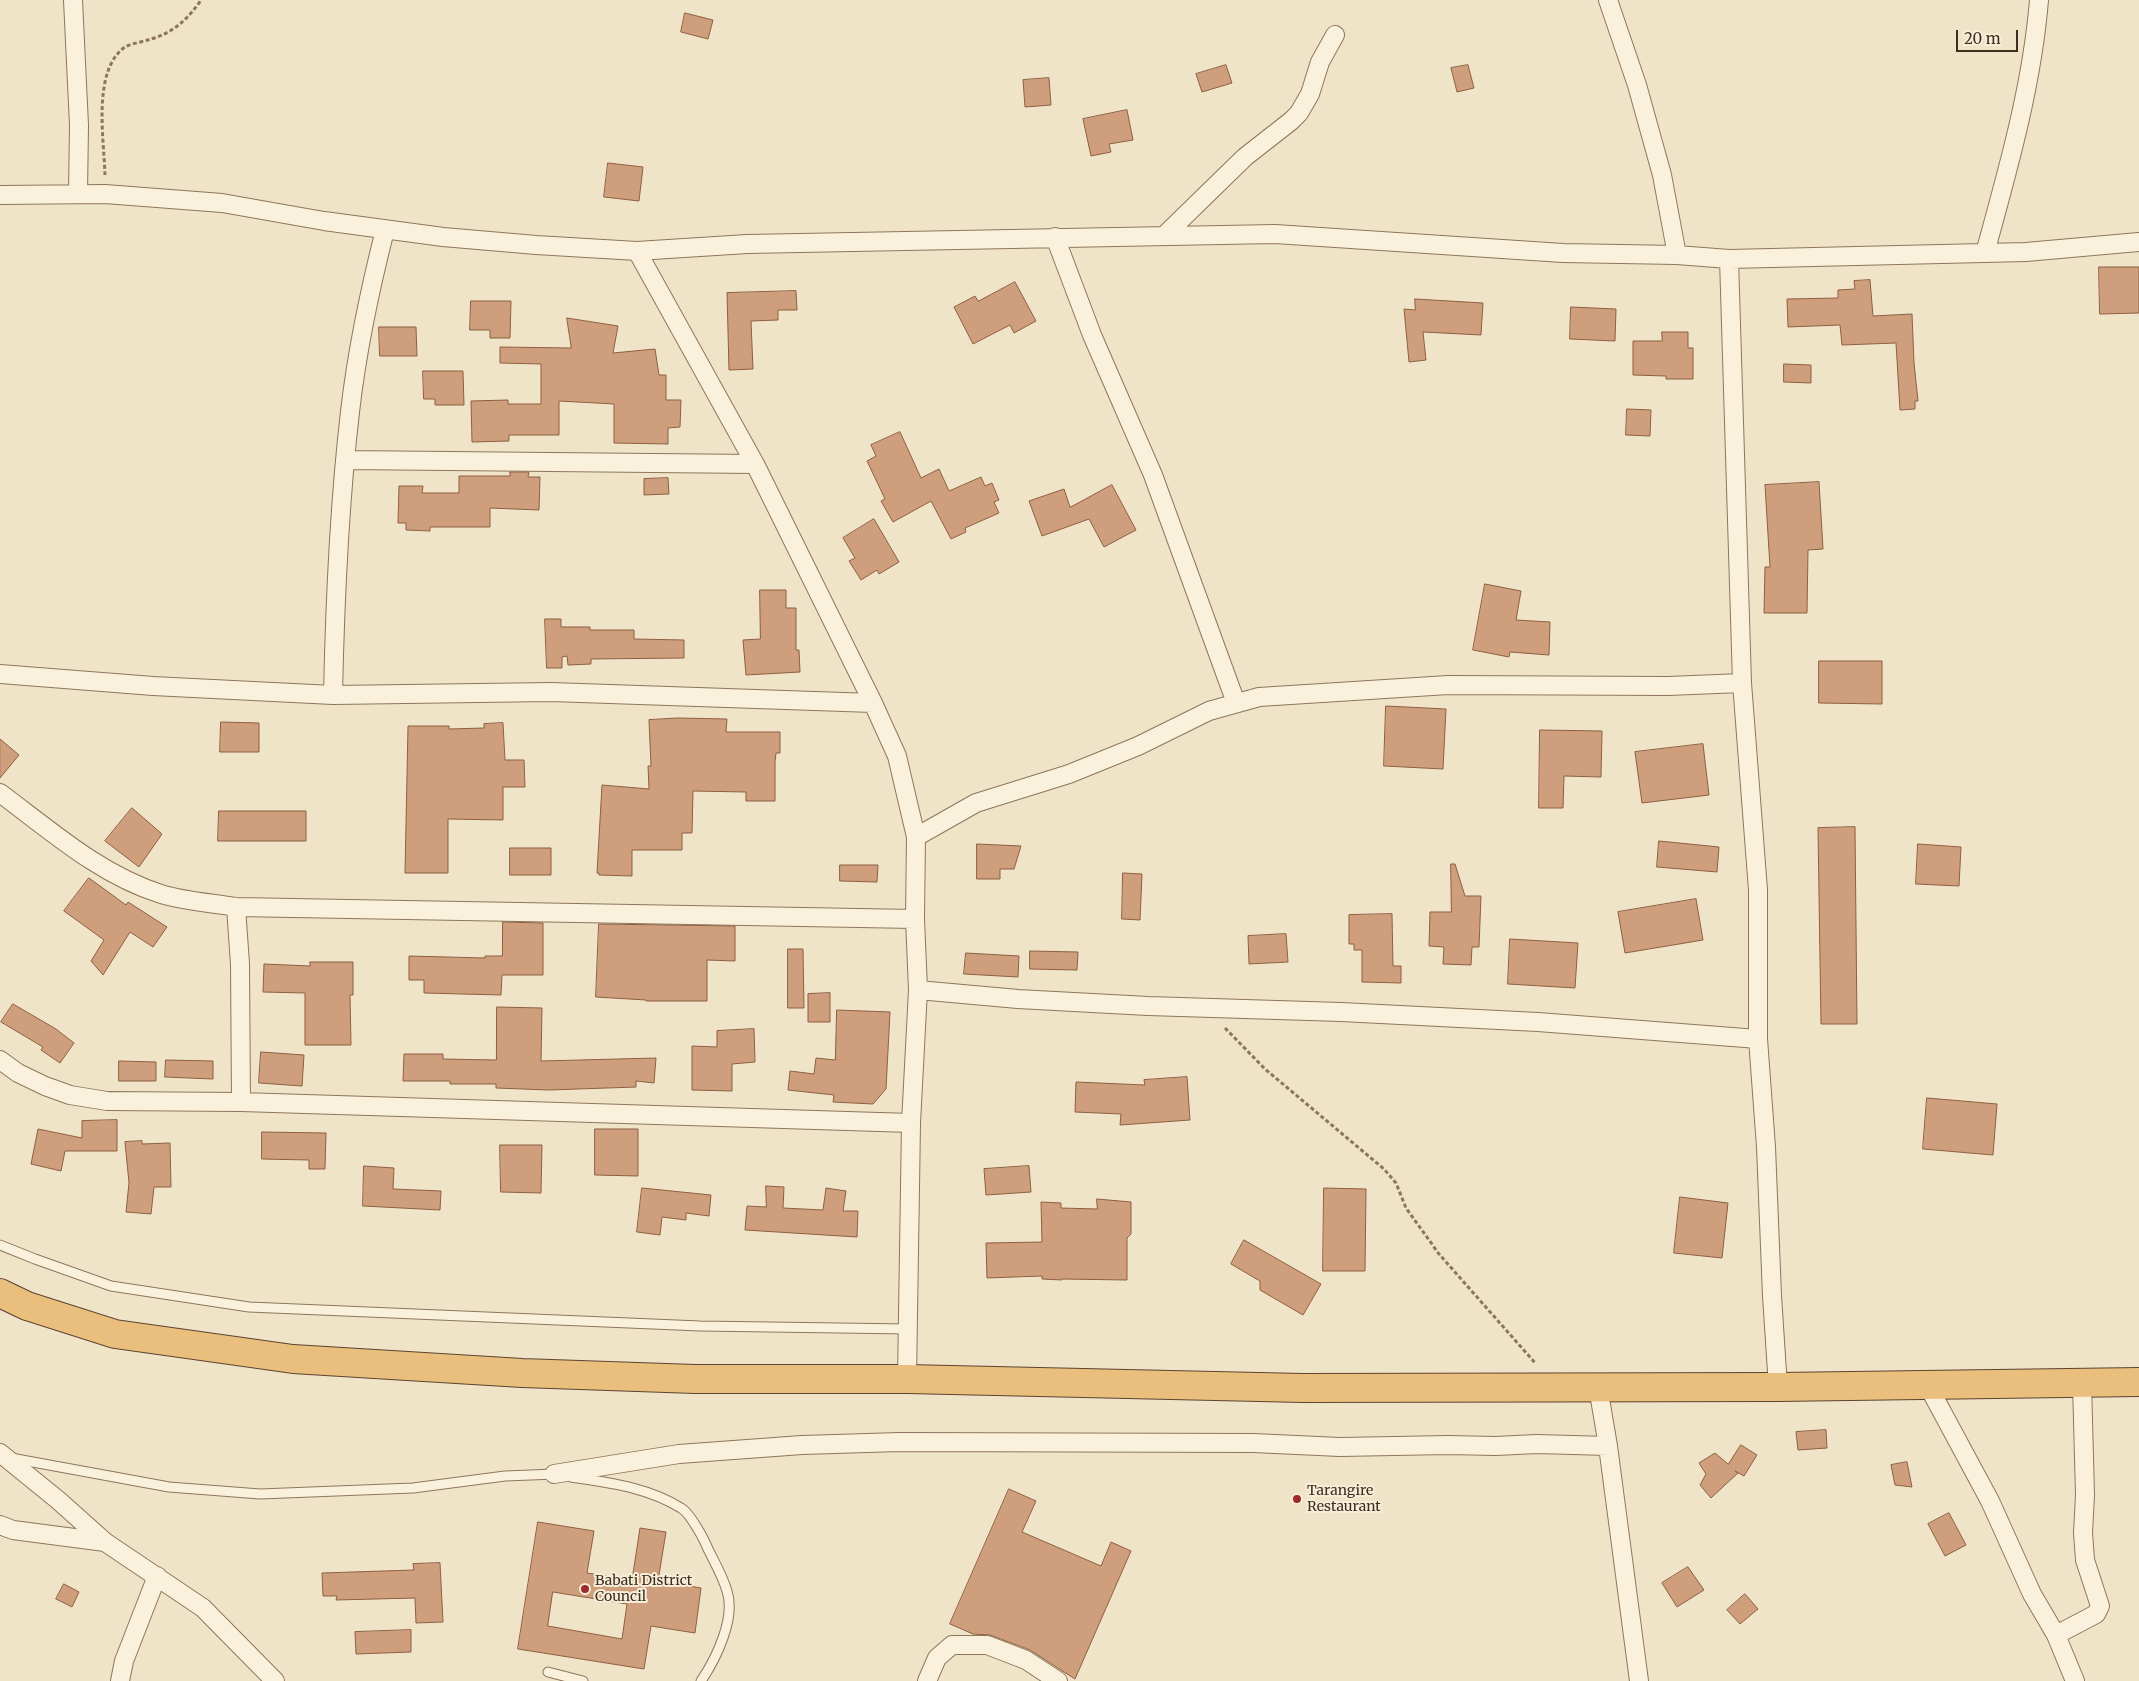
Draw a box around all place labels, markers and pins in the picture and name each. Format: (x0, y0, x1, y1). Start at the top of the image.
place label: Tarangire Restaurant (1307, 1483, 1381, 1515)
marker: Tarangire Restaurant (1291, 1493, 1303, 1505)
place label: Babati District Council (595, 1573, 692, 1605)
marker: Babati District Council (579, 1583, 591, 1595)

